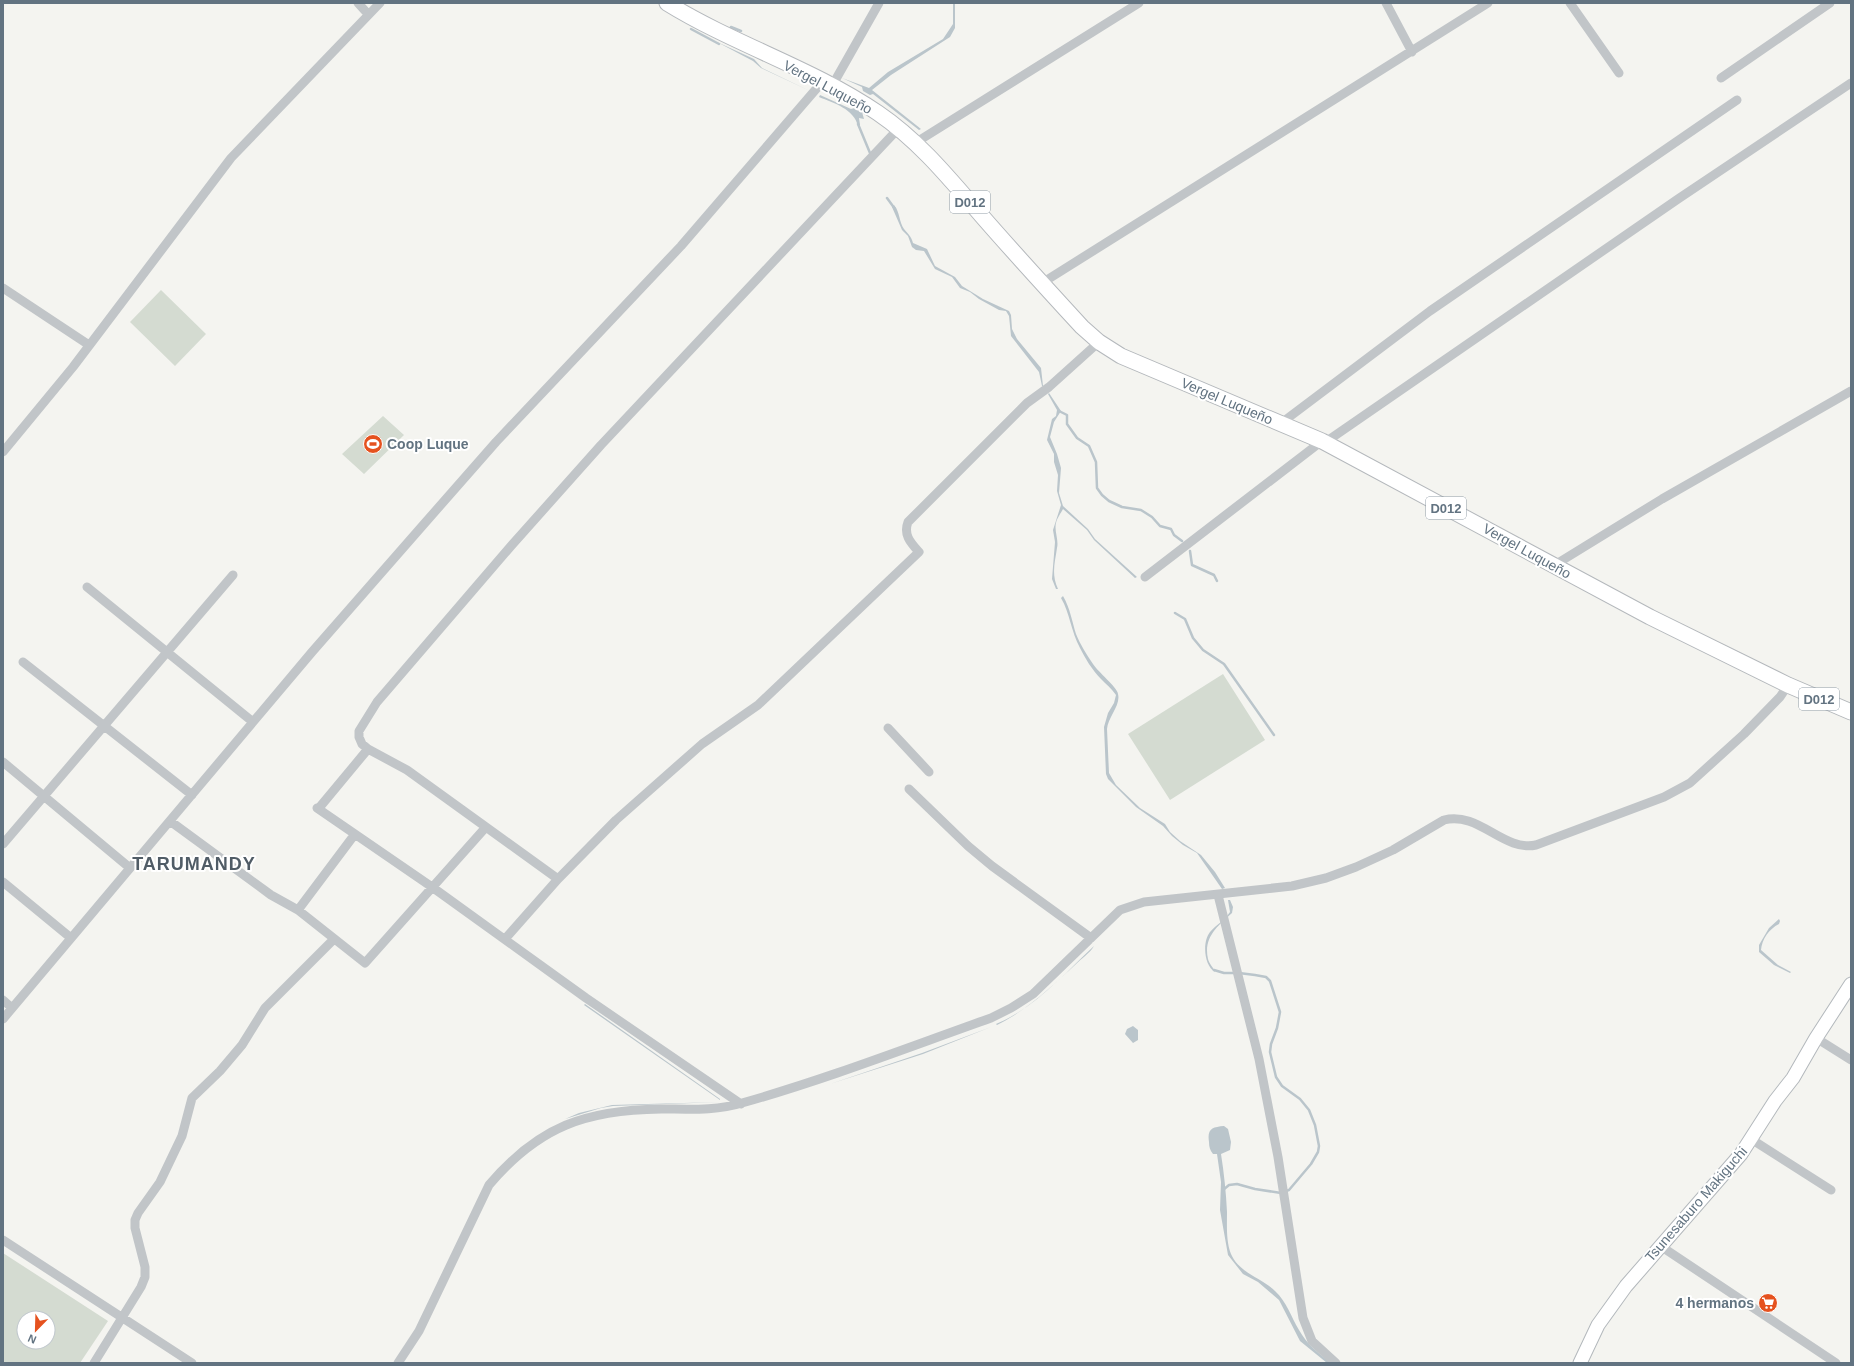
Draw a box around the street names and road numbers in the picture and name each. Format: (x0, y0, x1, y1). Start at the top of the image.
street label: Vergel Luqueño (781, 57, 875, 117)
road number: D012 (950, 191, 990, 213)
street label: Vergel Luqueño (1179, 374, 1275, 428)
road number: D012 (1426, 497, 1466, 519)
street label: Vergel Luqueño (1480, 520, 1574, 582)
road number: D012 (1799, 688, 1839, 710)
street label: Tsunesaburo Makiguchi (1642, 1143, 1750, 1265)

